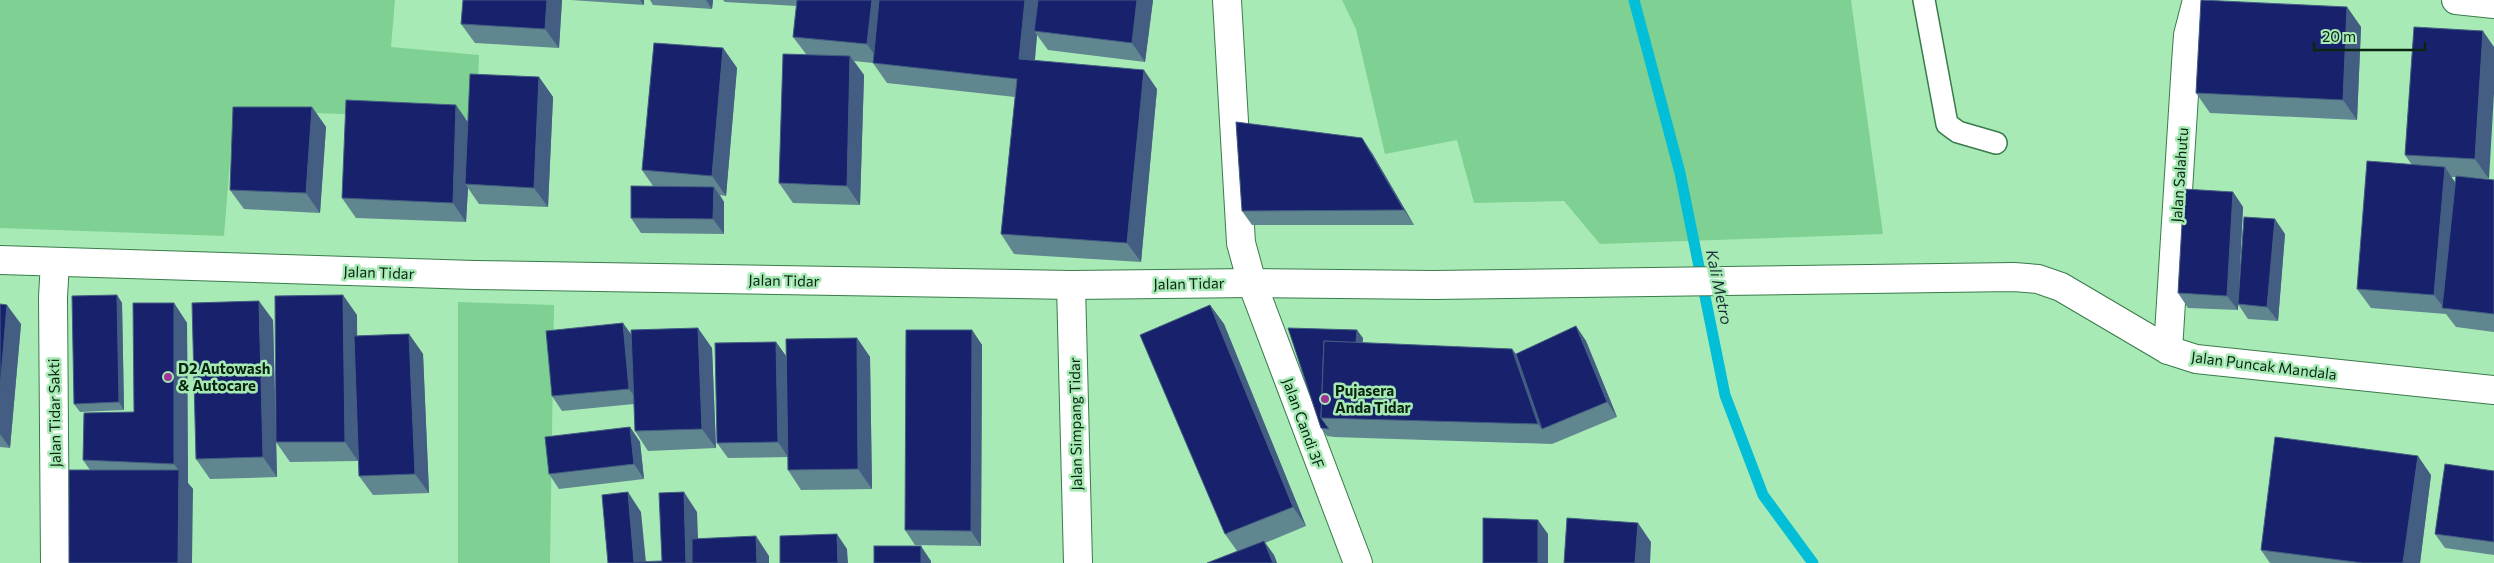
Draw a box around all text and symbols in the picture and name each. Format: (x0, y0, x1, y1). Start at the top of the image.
scale bar (2314, 20, 2425, 52)
text: 20 m (2322, 27, 2356, 45)
street label: Jalan Salahutu (2167, 127, 2191, 223)
water label: Kali Metro (1703, 248, 1737, 326)
street label: Jalan Tidar (343, 262, 415, 282)
street label: Jalan Tidar (748, 270, 820, 290)
street label: Jalan Tidar (1153, 273, 1225, 293)
street label: Jalan Puncak Mandala (2190, 347, 2338, 383)
street label: Jalan Simpang Tidar (1065, 357, 1085, 491)
street label: Jalan Tidar Sakti (44, 358, 64, 468)
place label: D2 Autowash & Autocare (178, 359, 270, 394)
marker: D2 Autowash & Autocare (162, 371, 174, 383)
street label: Jalan Candi 3F (1279, 375, 1329, 471)
place label: Pujasera Anda Tidar (1335, 381, 1411, 416)
marker: Pujasera Anda Tidar (1319, 393, 1331, 405)

